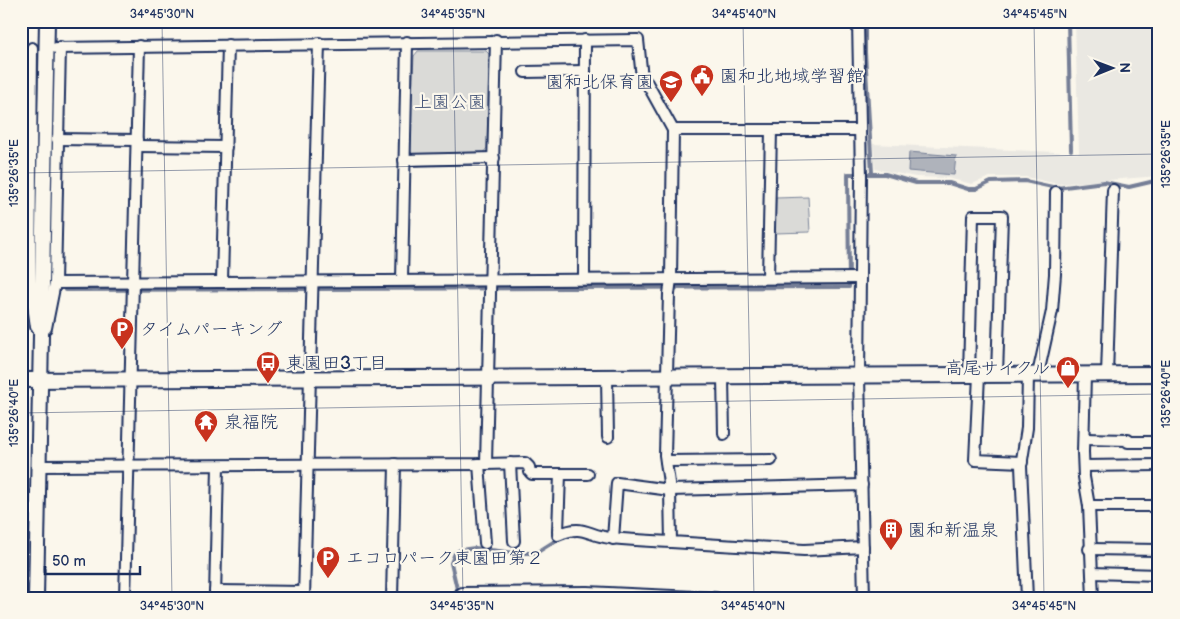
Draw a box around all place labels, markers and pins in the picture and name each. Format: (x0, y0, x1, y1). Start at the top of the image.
public building icon: 園和北地域学習館 (689, 63, 715, 97)
place label: 園和北地域学習館 (720, 66, 864, 87)
school or university icon: 園和北保育園 (658, 69, 684, 103)
place label: 園和北保育園 (546, 72, 654, 93)
parking icon: タイムパーキング (109, 316, 135, 350)
place label: タイムパーキング (140, 319, 283, 340)
bus stop icon: 東園田3丁目 (255, 350, 281, 384)
place label: 東園田3丁目 (286, 353, 387, 374)
shop icon: 高尾サイクル (1055, 355, 1081, 389)
place label: 高尾サイクル (945, 358, 1050, 379)
temple icon: 泉福院 (193, 409, 219, 443)
place label: 泉福院 (224, 412, 278, 433)
building icon: 園和新温泉 (878, 517, 904, 551)
place label: 園和新温泉 (908, 520, 998, 541)
parking icon: エコロパーク東園田第２ (315, 545, 341, 579)
place label: エコロパーク東園田第２ (346, 548, 544, 569)

